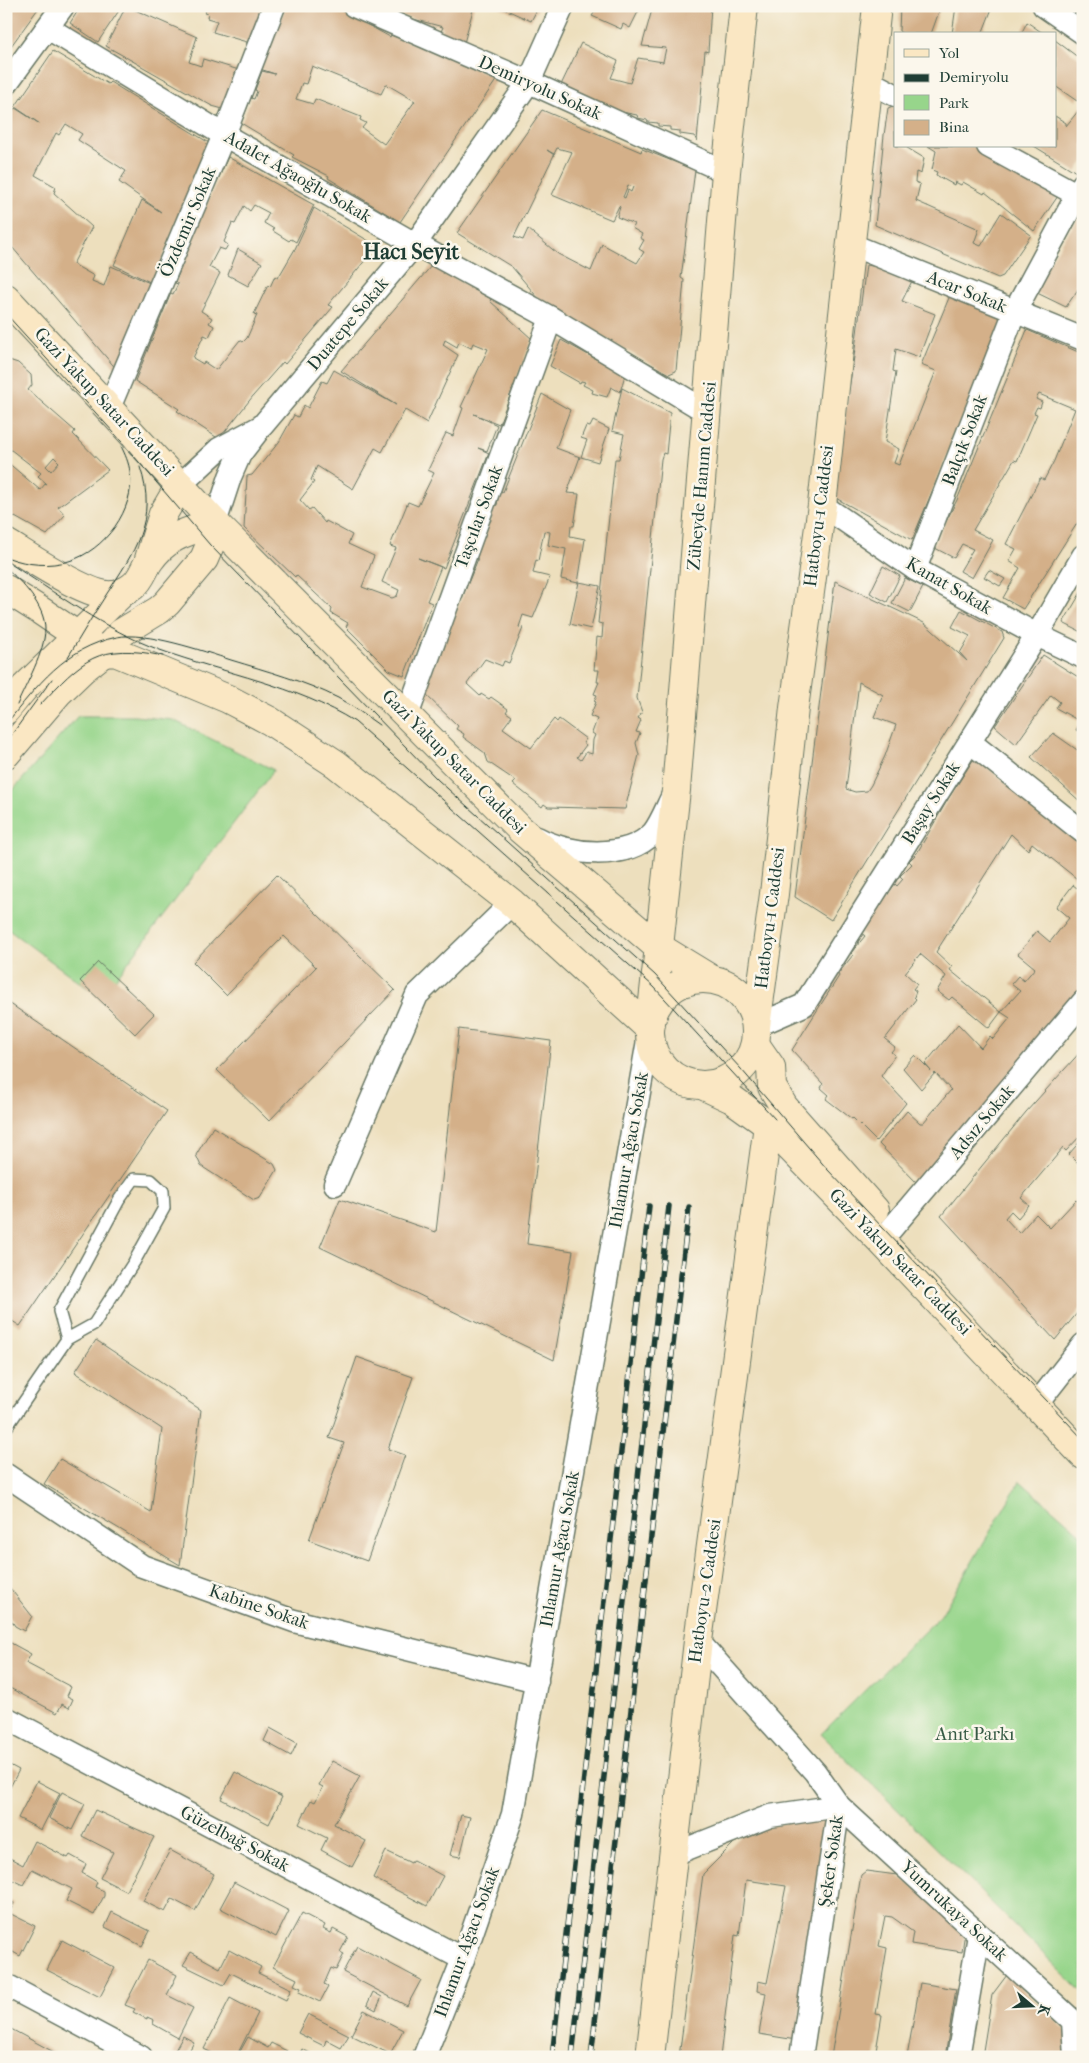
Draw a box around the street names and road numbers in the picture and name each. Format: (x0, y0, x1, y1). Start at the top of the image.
street label: Demiryolu Sokak (475, 51, 606, 125)
street label: Adalet Ağaoğlu Sokak (220, 126, 376, 228)
street label: Özdemir Sokak (154, 163, 221, 280)
street label: Acar Sokak (923, 266, 1011, 318)
street label: Duatepe Sokak (303, 273, 394, 375)
street label: Gazi Yakup Satar Caddesi (30, 323, 179, 481)
street label: Zübeyde Hanım Caddesi (683, 380, 721, 571)
street label: Balçık Sokak (938, 391, 992, 489)
street label: Hatboyu-1 Caddesi (800, 443, 838, 588)
street label: Taşcılar Sokak (451, 462, 508, 572)
street label: Kanat Sokak (902, 553, 996, 619)
street label: Gazi Yakup Satar Caddesi (378, 686, 531, 839)
street label: Başay Sokak (897, 757, 965, 848)
street label: Hatboyu-1 Caddesi (751, 845, 789, 990)
street label: Ihlamur Ağacı Sokak (605, 1069, 653, 1230)
street label: Adsız Sokak (944, 1080, 1020, 1164)
street label: Gazi Yakup Satar Caddesi (825, 1184, 976, 1340)
street label: Ihlamur Ağacı Sokak (536, 1468, 584, 1629)
street label: Hatboyu-2 Caddesi (684, 1517, 726, 1664)
street label: Kabine Sokak (206, 1580, 313, 1634)
street label: Güzelbağ Sokak (177, 1801, 294, 1877)
street label: Şeker Sokak (814, 1813, 848, 1908)
street label: Yumrukaya Sokak (896, 1856, 1012, 1966)
street label: Ihlamur Ağacı Sokak (430, 1863, 504, 2020)

